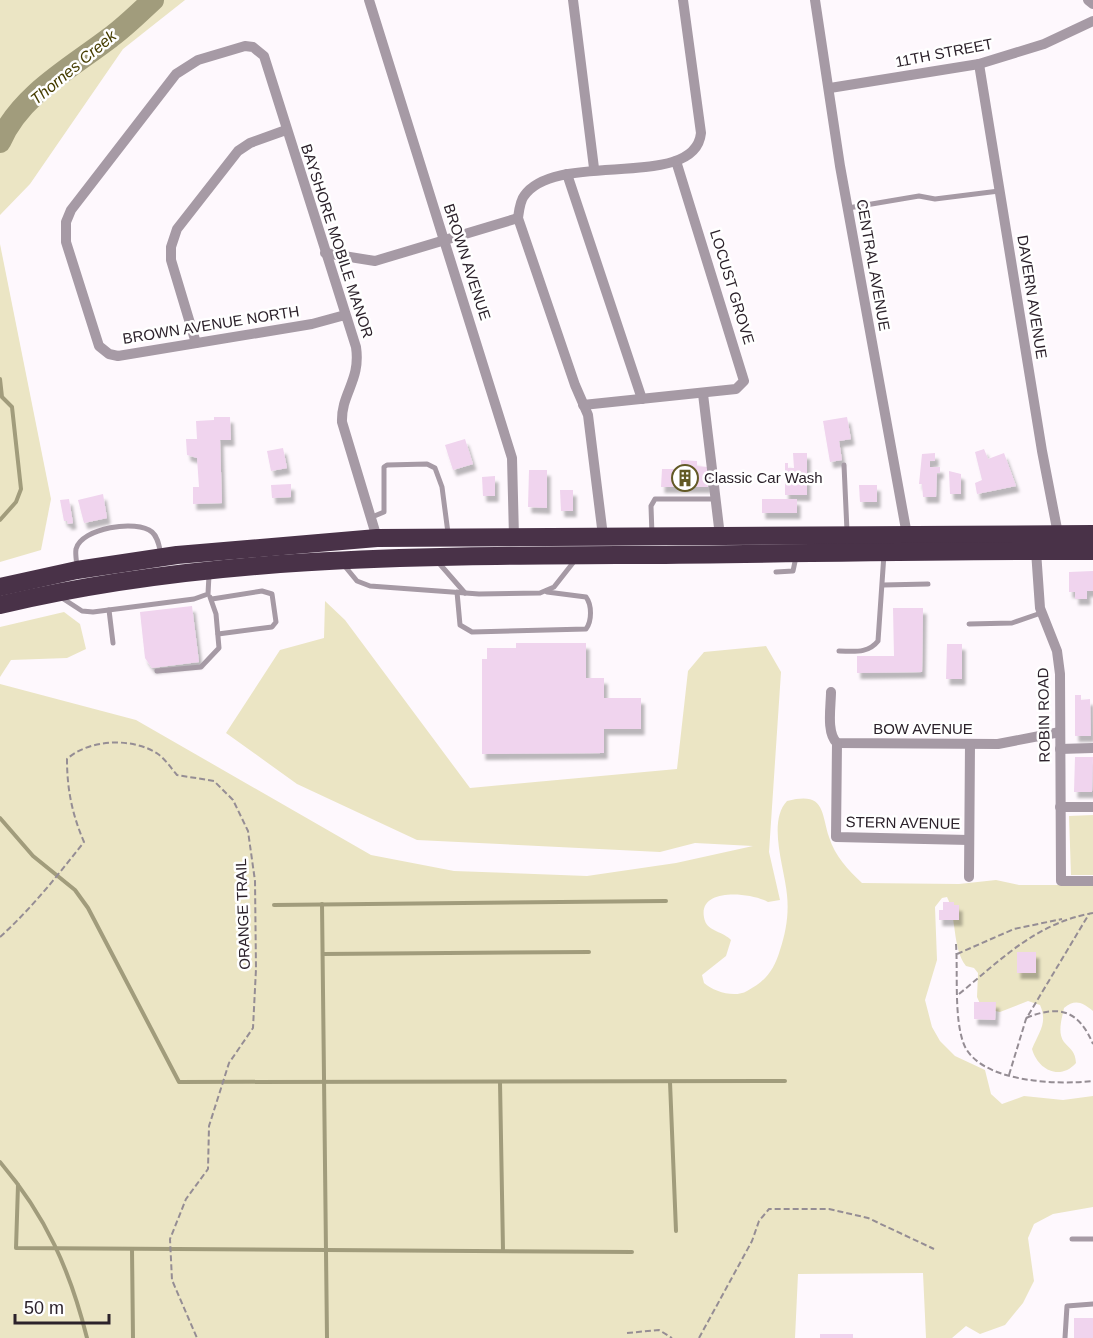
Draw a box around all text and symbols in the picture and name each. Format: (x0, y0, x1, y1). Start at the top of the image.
water label: Thornes Creek (27, 26, 120, 108)
street label: 11TH STREET (894, 35, 994, 70)
street label: BAYSHORE MOBILE MANOR (298, 142, 377, 340)
street label: CENTRAL AVENUE (854, 198, 893, 332)
street label: BROWN AVENUE (441, 201, 494, 322)
street label: LOCUST GROVE (707, 228, 758, 346)
street label: DAVERN AVENUE (1014, 234, 1051, 360)
street label: BROWN AVENUE NORTH (121, 302, 300, 347)
building icon: Classic Car Wash (670, 463, 700, 493)
place label: Classic Car Wash (704, 469, 823, 486)
street label: ROBIN ROAD (1034, 667, 1053, 763)
street label: BOW AVENUE (873, 720, 973, 737)
street label: STERN AVENUE (845, 813, 961, 832)
street label: ORANGE TRAIL (232, 858, 253, 970)
scale bar (15, 1287, 110, 1325)
text: 50 m (24, 1298, 64, 1318)

